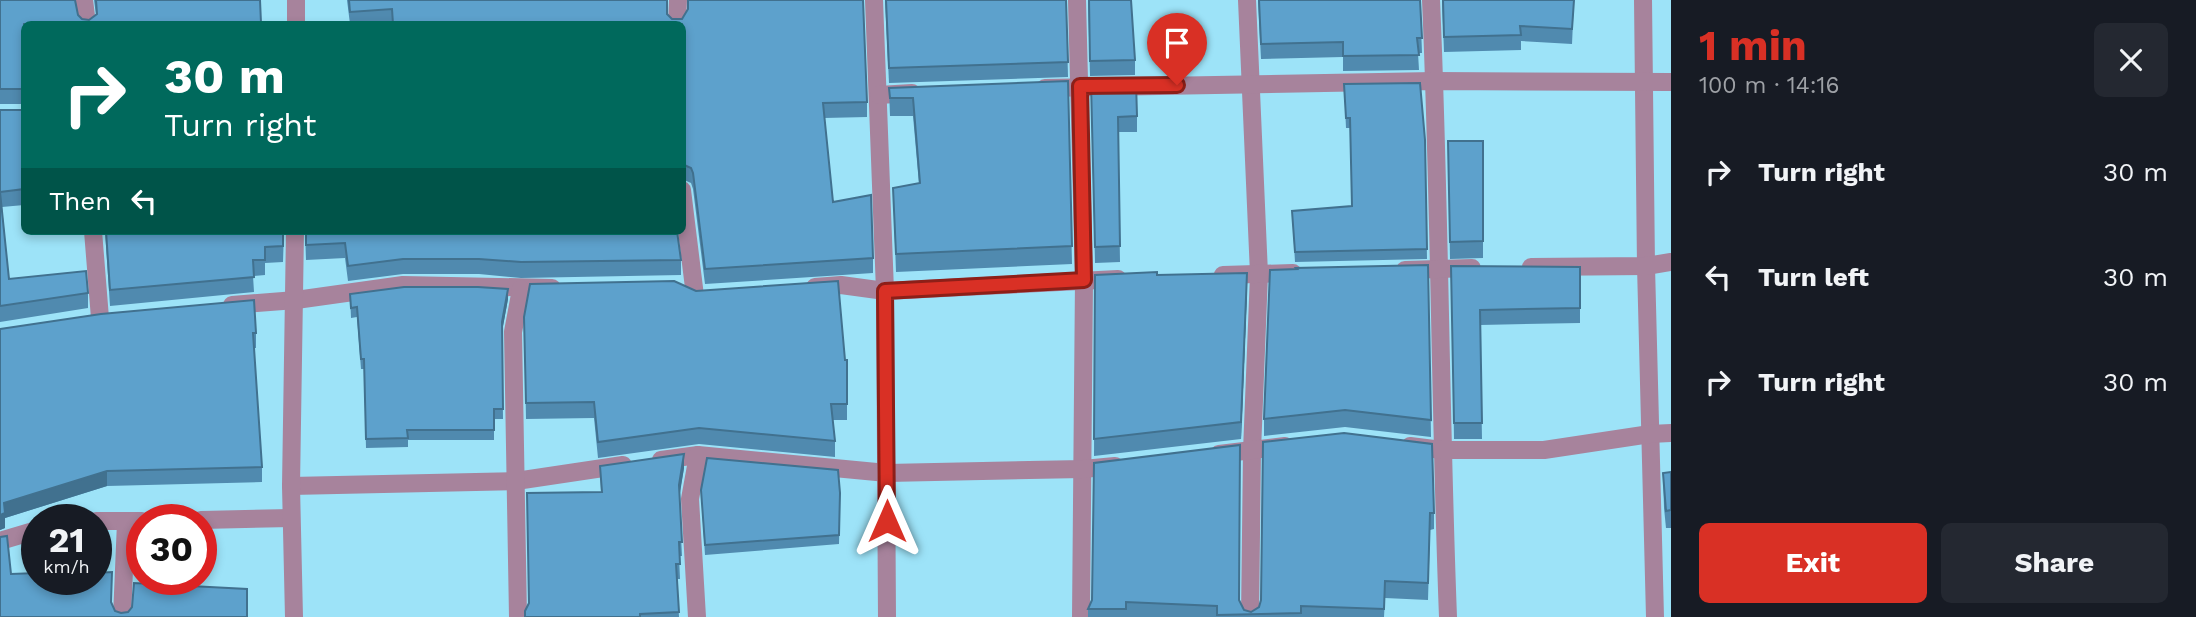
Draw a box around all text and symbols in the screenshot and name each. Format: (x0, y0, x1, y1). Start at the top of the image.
pin (1147, 13, 1207, 85)
text: 1 min (1699, 21, 1807, 70)
button: close (2094, 23, 2168, 97)
icon: arrive (1158, 24, 1196, 62)
text: 30 m (164, 47, 285, 105)
icon: right (49, 49, 140, 140)
text: 100 m · 14:16 (1699, 72, 1840, 99)
text: Turn right (164, 106, 316, 144)
icon: right (1699, 153, 1737, 191)
text: Turn right (1758, 157, 1885, 187)
text: 30 m (2103, 157, 2168, 187)
icon: left (125, 182, 163, 220)
text: Then (49, 186, 111, 216)
icon: left (1699, 258, 1737, 296)
text: Turn left (1758, 262, 1869, 292)
text: 30 m (2103, 262, 2168, 292)
icon: right (1699, 363, 1737, 401)
text: Turn right (1758, 367, 1885, 397)
text: 30 m (2103, 367, 2168, 397)
position arrow (850, 484, 924, 558)
speed limit sign: 30 (126, 504, 217, 595)
text: 21 (49, 519, 84, 561)
button: Exit (1699, 523, 1927, 603)
button: Share (1941, 523, 2168, 603)
text: km/h (43, 556, 90, 577)

